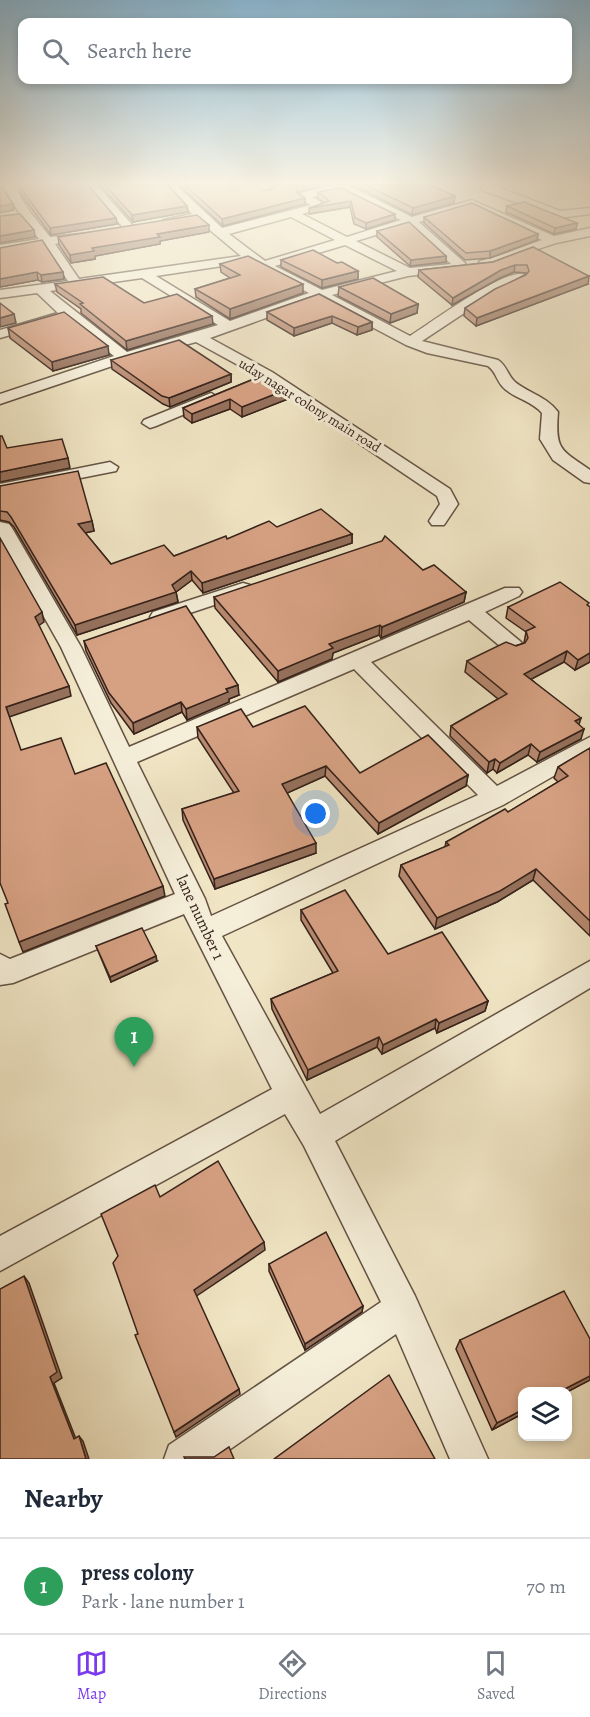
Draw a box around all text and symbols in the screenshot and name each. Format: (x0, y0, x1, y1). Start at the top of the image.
search box (18, 18, 572, 84)
icon: search (39, 35, 72, 68)
text: Search here (87, 36, 192, 66)
street label: uday nagar colony main road (235, 354, 385, 457)
your location (301, 799, 330, 828)
street label: lane number 1 (171, 871, 230, 964)
pin: 1 (114, 1018, 154, 1067)
map controls (518, 1387, 572, 1441)
button: layers (518, 1387, 572, 1441)
text: Nearby (24, 1481, 103, 1516)
text: press colony (81, 1558, 193, 1588)
text: 1 (40, 1573, 47, 1600)
text: 70 m (526, 1573, 566, 1600)
text: Park · lane number 1 (81, 1588, 245, 1615)
tab: Map (75, 1647, 108, 1705)
tab: Directions (258, 1647, 327, 1705)
tab: Saved (477, 1647, 515, 1705)

